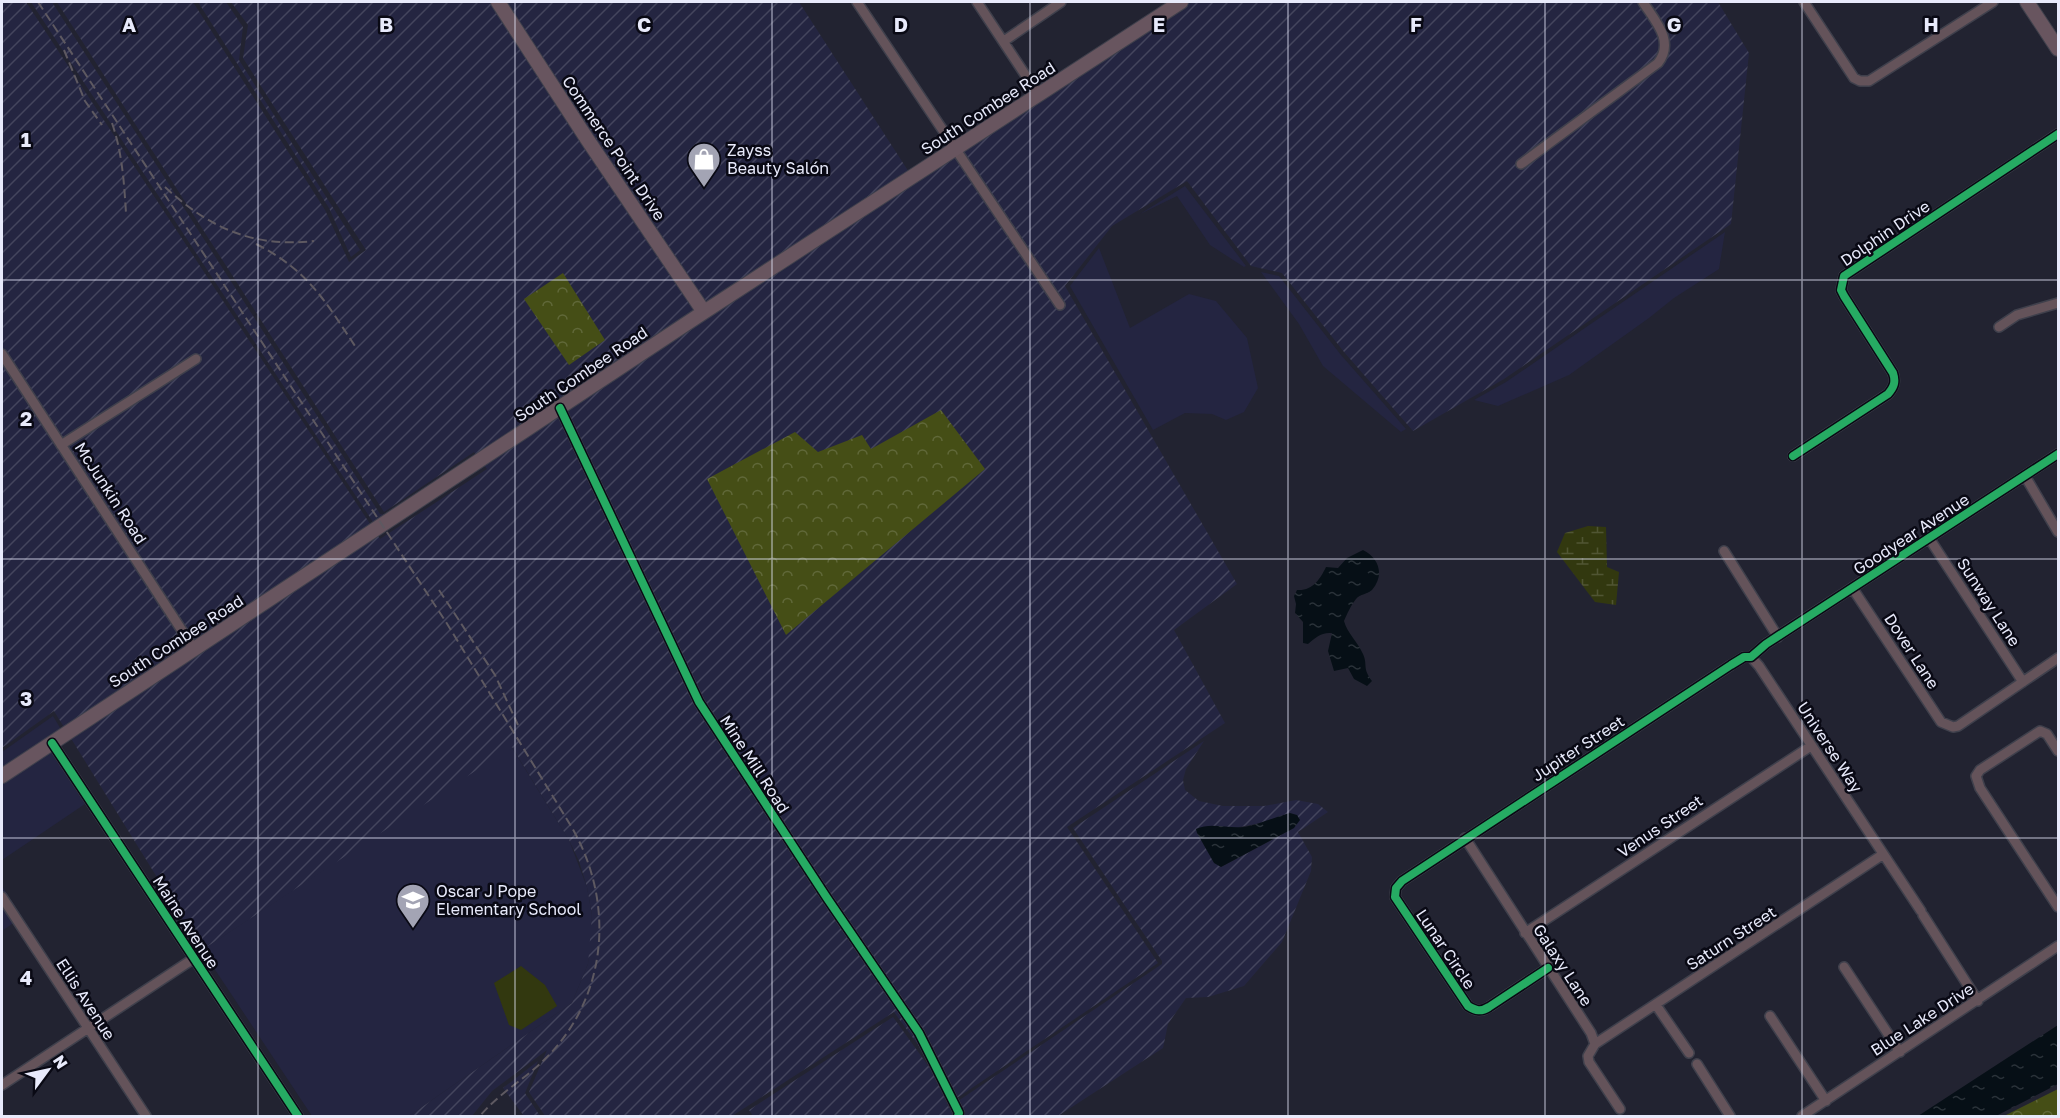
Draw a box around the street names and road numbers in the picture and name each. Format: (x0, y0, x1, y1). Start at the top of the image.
street label: South Combee Road (917, 57, 1059, 159)
street label: Commerce Point Drive (558, 72, 670, 224)
street label: Dolphin Drive (1837, 196, 1933, 270)
street label: South Combee Road (511, 322, 651, 426)
street label: McJunkin Road (71, 438, 151, 548)
street label: Goodyear Avenue (1849, 489, 1973, 579)
street label: Sunway Lane (1953, 554, 2025, 650)
street label: South Combee Road (105, 590, 247, 692)
street label: Dover Lane (1880, 609, 1944, 693)
street label: Universe Way (1793, 698, 1867, 796)
street label: Mine Mill Road (716, 711, 794, 817)
street label: Jupiter Street (1528, 711, 1628, 785)
street label: Venus Street (1614, 790, 1706, 862)
street label: Maine Avenue (149, 872, 223, 972)
street label: Saturn Street (1683, 902, 1779, 974)
street label: Lunar Circle (1412, 905, 1480, 993)
street label: Galaxy Lane (1529, 920, 1597, 1010)
street label: Ellis Avenue (52, 954, 120, 1044)
street label: Blue Lake Drive (1867, 978, 1977, 1060)

